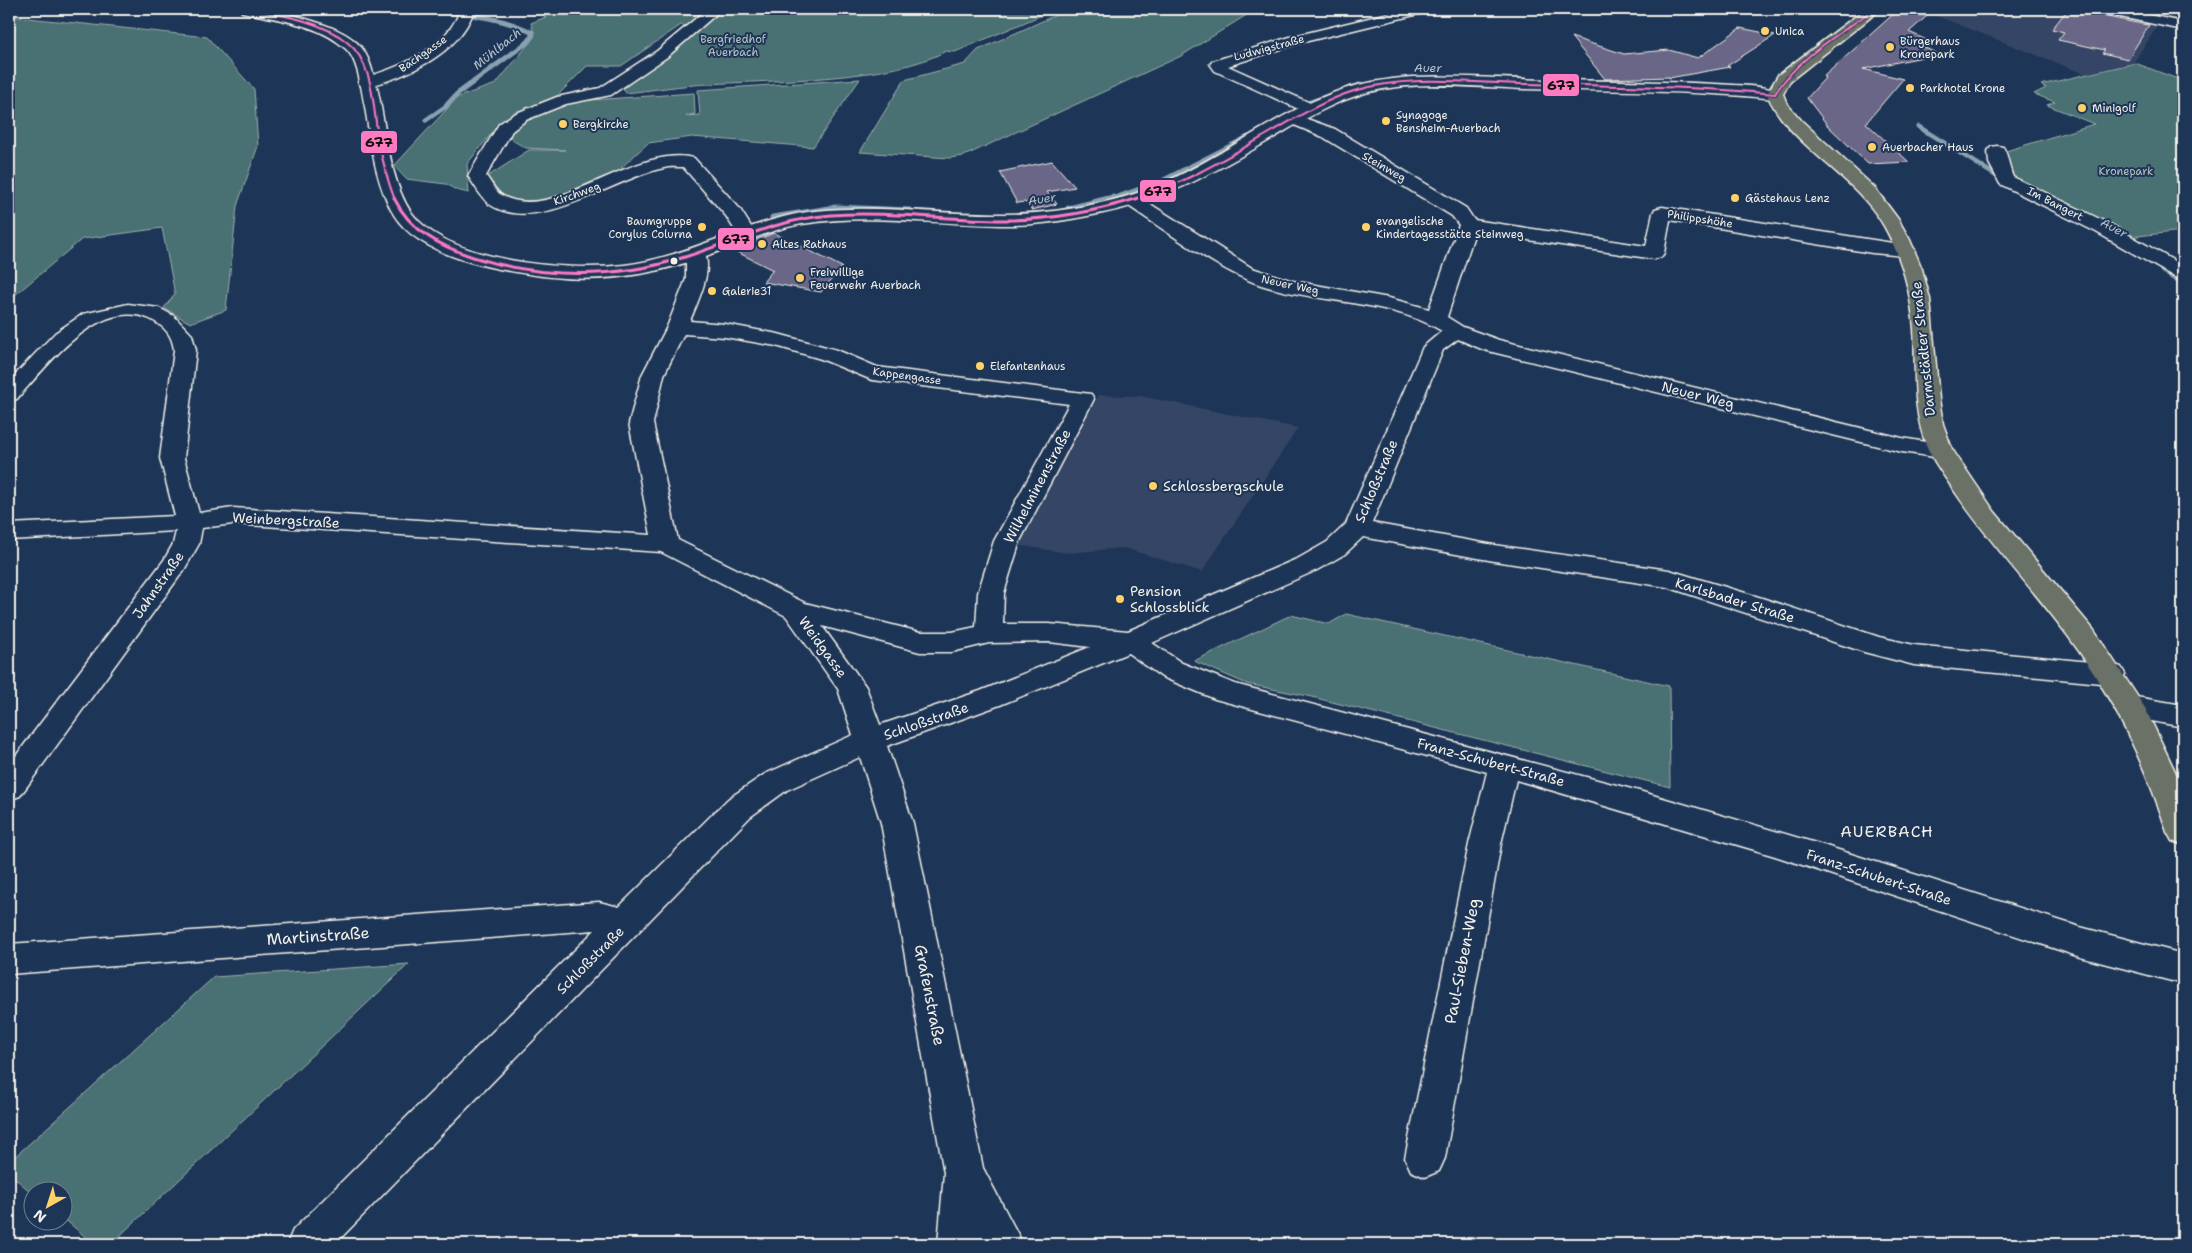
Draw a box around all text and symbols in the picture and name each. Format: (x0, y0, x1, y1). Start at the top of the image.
place label: Unica (1775, 24, 1804, 39)
water label: Mühlbach (470, 25, 524, 73)
marker: Unica (1759, 25, 1771, 37)
street label: Ludwigstraße (1232, 31, 1306, 65)
street label: Bachgasse (396, 32, 450, 76)
park label: Bergfriedhof Auerbach (700, 32, 767, 60)
place label: Bürgerhaus Kronepark (1900, 34, 1960, 62)
marker: Bürgerhaus Kronepark (1884, 41, 1896, 53)
water label: Auer (1414, 60, 1442, 76)
line badge: 677 (1542, 73, 1580, 97)
text: 677 (1547, 76, 1575, 94)
place label: Parkhotel Krone (1920, 81, 2005, 96)
marker: Parkhotel Krone (1904, 82, 1916, 94)
place label: Minigolf (2092, 101, 2137, 116)
marker: Minigolf (2076, 102, 2088, 114)
place label: Synagoge Bensheim-Auerbach (1396, 108, 1501, 136)
marker: Synagoge Bensheim-Auerbach (1380, 115, 1392, 127)
place label: Bergkirche (573, 117, 629, 132)
marker: Bergkirche (557, 118, 569, 130)
line badge: 677 (360, 130, 398, 154)
text: 677 (365, 133, 393, 151)
place label: Auerbacher Haus (1882, 140, 1974, 155)
marker: Auerbacher Haus (1866, 141, 1878, 153)
street label: Steinweg (1359, 148, 1409, 186)
park label: Kronepark (2099, 164, 2153, 179)
street label: Kirchweg (552, 179, 603, 209)
line badge: 677 (1139, 179, 1177, 203)
text: 677 (1144, 182, 1172, 200)
street label: Im Bangert (2024, 183, 2086, 225)
water label: Auer (1027, 189, 1057, 209)
place label: Gästehaus Lenz (1745, 191, 1830, 206)
marker: Gästehaus Lenz (1729, 192, 1741, 204)
street label: Philippshöhe (1666, 206, 1734, 232)
place label: Baumgruppe Corylus Colurna (608, 214, 692, 242)
place label: evangelische Kindertagesstätte Steinweg (1376, 214, 1524, 242)
water label: Auer (2098, 214, 2130, 242)
marker: Baumgruppe Corylus Colurna (696, 221, 708, 233)
marker: evangelische Kindertagesstätte Steinweg (1360, 221, 1372, 233)
line badge: 677 (717, 227, 755, 251)
text: 677 (722, 230, 750, 248)
place label: Altes Rathaus (772, 237, 847, 252)
marker: Altes Rathaus (756, 238, 768, 250)
unlabelled marker (669, 256, 679, 266)
place label: Freiwillige Feuerwehr Auerbach (810, 265, 921, 293)
marker: Freiwillige Feuerwehr Auerbach (794, 272, 806, 284)
street label: Neuer Weg (1260, 272, 1320, 298)
street label: Darmstädter Straße (1907, 281, 1939, 417)
place label: Galerie31 (722, 284, 771, 299)
marker: Galerie31 (706, 285, 718, 297)
place label: Elefantenhaus (990, 359, 1065, 374)
marker: Elefantenhaus (974, 360, 986, 372)
street label: Kappengasse (872, 364, 942, 388)
street label: Neuer Weg (1660, 377, 1736, 413)
street label: Wilhelminenstraße (999, 426, 1075, 546)
street label: Schloßstraße (1350, 437, 1402, 525)
place label: Schlossbergschule (1163, 477, 1284, 495)
marker: Schlossbergschule (1147, 480, 1159, 492)
street label: Weinbergstraße (232, 508, 340, 532)
street label: Jahnstraße (128, 548, 188, 622)
street label: Karlsbader Straße (1673, 573, 1797, 627)
place label: Pension Schlossblick (1130, 582, 1210, 616)
marker: Pension Schlossblick (1114, 593, 1126, 605)
street label: Weidgasse (795, 613, 851, 681)
street label: Schloßstraße (881, 698, 971, 744)
street label: Franz-Schubert-Straße (1415, 734, 1567, 790)
district label: AUERBACH (1840, 821, 1934, 842)
street label: Franz-Schubert-Straße (1804, 845, 1954, 909)
street label: Paul-Sieben-Weg (1440, 896, 1485, 1026)
street label: Martinstraße (266, 922, 370, 950)
street label: Schloßstraße (552, 922, 628, 998)
street label: Grafenstraße (910, 943, 950, 1047)
north arrow (22, 1180, 72, 1230)
text: N (30, 1206, 50, 1227)

